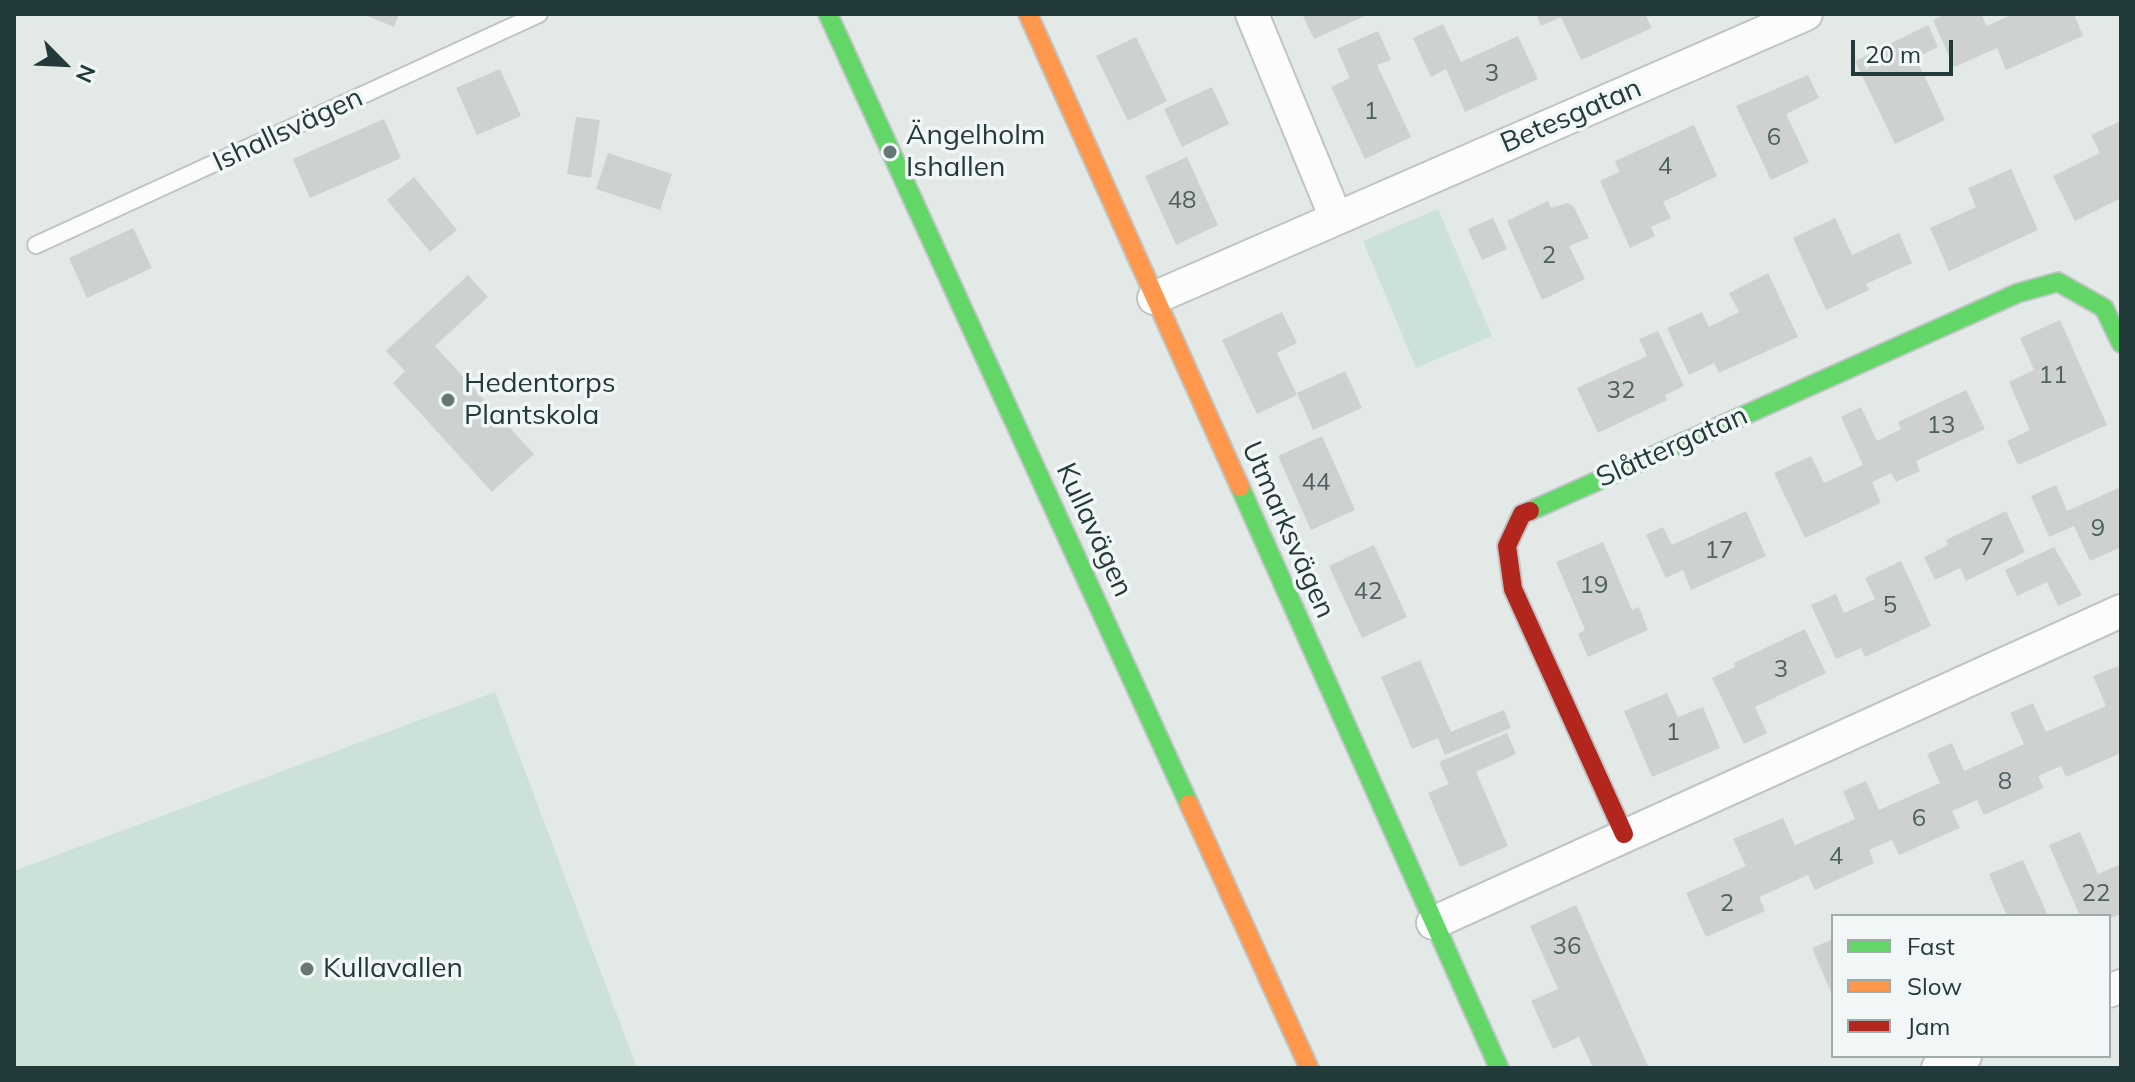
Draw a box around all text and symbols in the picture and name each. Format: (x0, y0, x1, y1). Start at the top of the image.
north arrow (24, 24, 104, 104)
scale bar (1855, 24, 1957, 74)
text: 20 m (1865, 39, 1921, 69)
text: N (70, 60, 102, 87)
house number: 3 (1485, 60, 1499, 88)
street label: Betesgatan (1496, 71, 1646, 161)
street label: Ishallsvägen (208, 81, 368, 179)
house number: 1 (1364, 98, 1378, 126)
place label: Ängelholm Ishallen (906, 119, 1045, 185)
house number: 6 (1767, 124, 1781, 152)
marker: Ängelholm Ishallen (881, 143, 899, 161)
house number: 4 (1658, 153, 1672, 181)
house number: 48 (1168, 187, 1196, 215)
house number: 2 (1542, 242, 1556, 270)
house number: 11 (2039, 362, 2067, 390)
place label: Hedentorps Plantskola (464, 367, 616, 433)
house number: 32 (1607, 377, 1635, 405)
marker: Hedentorps Plantskola (439, 391, 457, 409)
street label: Slåttergatan (1591, 399, 1753, 495)
house number: 13 (1927, 412, 1955, 440)
street label: Utmarksvägen (1234, 436, 1342, 624)
street label: Kullavägen (1048, 458, 1140, 602)
house number: 44 (1302, 469, 1330, 497)
house number: 9 (2091, 515, 2105, 543)
house number: 7 (1980, 534, 1994, 562)
house number: 17 (1705, 537, 1733, 565)
house number: 19 (1580, 572, 1608, 600)
house number: 42 (1354, 578, 1382, 606)
house number: 5 (1883, 592, 1897, 620)
house number: 3 (1774, 656, 1788, 684)
house number: 1 (1666, 719, 1680, 747)
house number: 8 (1998, 768, 2012, 796)
house number: 6 (1912, 805, 1926, 833)
house number: 4 (1829, 843, 1843, 871)
house number: 22 (2082, 880, 2110, 908)
house number: 2 (1720, 890, 1734, 918)
legend (1831, 914, 2111, 1058)
text: Fast (1907, 931, 1955, 961)
house number: 36 (1553, 933, 1581, 961)
place label: Kullavallen (323, 952, 463, 986)
marker: Kullavallen (298, 960, 316, 978)
text: Slow (1907, 971, 1962, 1001)
text: Jam (1907, 1011, 1950, 1041)

